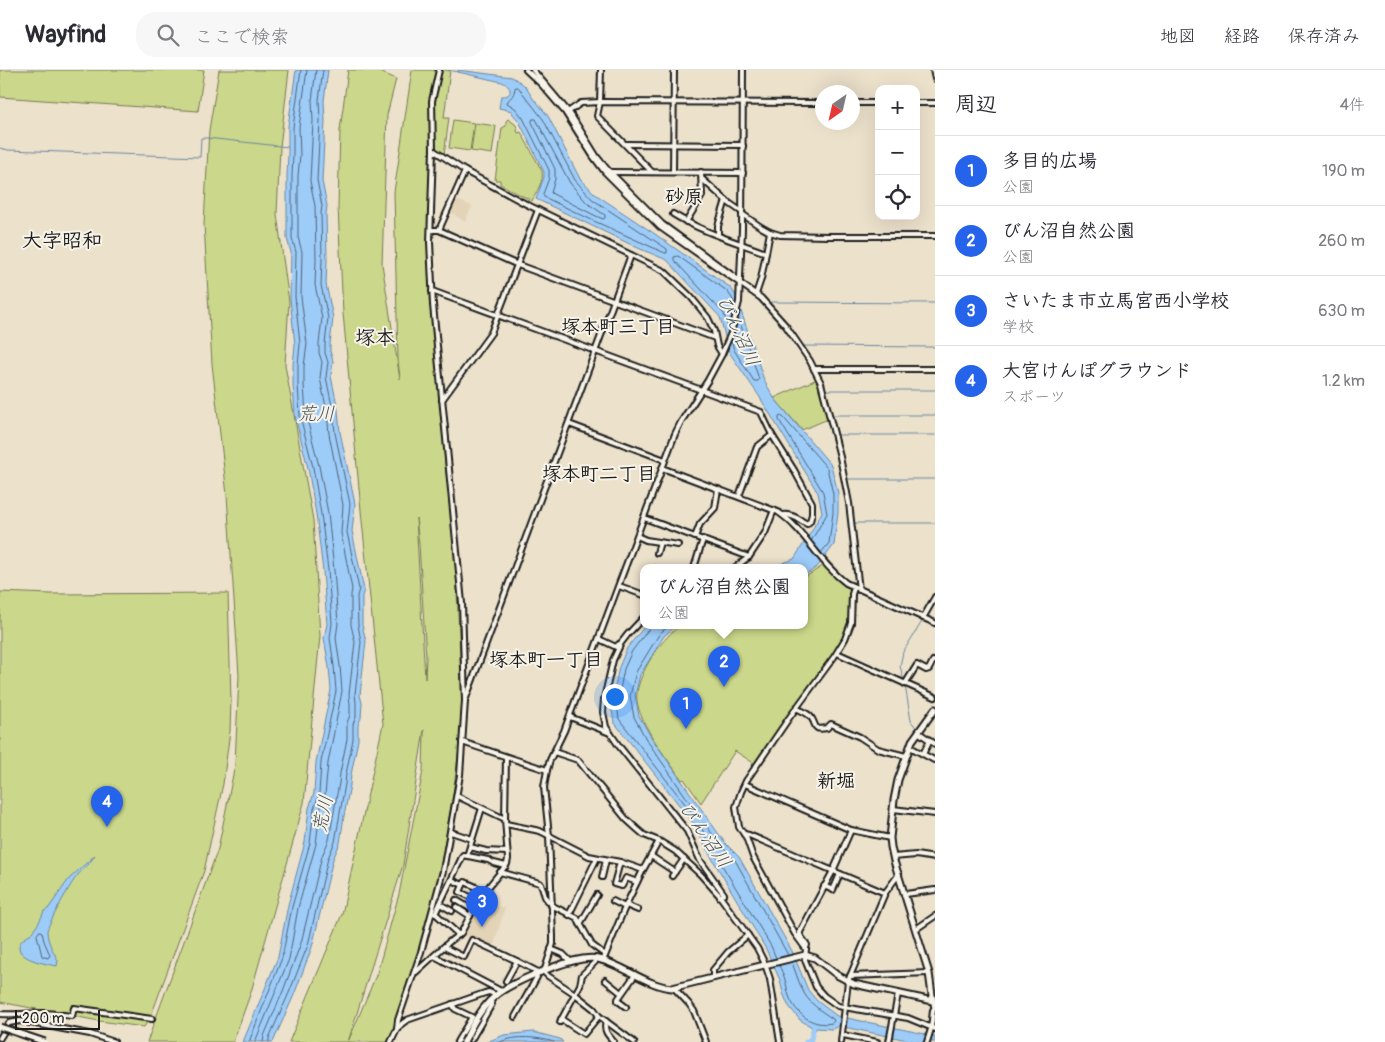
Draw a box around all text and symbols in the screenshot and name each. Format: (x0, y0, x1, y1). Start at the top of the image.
search box (136, 12, 486, 57)
text: Wayfind (25, 20, 106, 49)
icon: search (154, 21, 182, 49)
text: ここで検索 (194, 25, 289, 49)
text: 地図 (1160, 25, 1196, 48)
text: 経路 (1224, 25, 1260, 48)
text: 保存済み (1288, 25, 1360, 48)
north arrow (815, 85, 860, 130)
map controls (875, 85, 920, 220)
button: + (875, 85, 920, 130)
text: 周辺 (955, 91, 997, 118)
text: 4件 (1340, 95, 1365, 115)
button: − (875, 130, 920, 175)
text: 多目的広場 (1002, 149, 1097, 173)
text: 1 (968, 161, 974, 181)
text: 190 m (1322, 161, 1365, 181)
button: locate (875, 175, 920, 220)
text: 公園 (1002, 177, 1034, 197)
district label: 砂原 (665, 185, 703, 209)
text: びん沼自然公園 (1002, 219, 1135, 243)
district label: 大字昭和 (22, 228, 102, 253)
text: 2 (967, 231, 975, 251)
text: 260 m (1318, 231, 1365, 251)
text: 公園 (1002, 247, 1034, 267)
text: さいたま市立馬宮西小学校 (1002, 289, 1230, 313)
water label: びん沼川 (711, 291, 765, 371)
text: 3 (967, 301, 975, 321)
text: 630 m (1318, 301, 1365, 321)
district label: 塚本町三丁目 (561, 315, 675, 339)
text: 学校 (1002, 317, 1034, 337)
district label: 塚本 (355, 325, 395, 350)
text: 大宮けんぽグラウンド (1002, 359, 1192, 383)
text: 4 (966, 371, 976, 391)
text: 1.2 km (1322, 371, 1365, 391)
text: スポーツ (1002, 387, 1066, 407)
water label: 荒川 (297, 402, 335, 426)
district label: 塚本町二丁目 (542, 462, 656, 486)
popup (640, 564, 808, 629)
text: びん沼自然公園 (657, 575, 791, 599)
text: 公園 (657, 603, 690, 623)
pin: 2 (708, 646, 740, 687)
district label: 塚本町一丁目 (489, 648, 603, 672)
your location (602, 684, 628, 710)
pin: 1 (670, 688, 702, 729)
district label: 新堀 (817, 769, 855, 793)
pin: 4 (91, 786, 123, 827)
water label: 荒川 (307, 793, 339, 835)
water label: びん沼川 (673, 797, 737, 873)
pin: 3 (466, 886, 498, 927)
scale bar (15, 1007, 100, 1030)
text: 200 m (22, 1010, 64, 1027)

